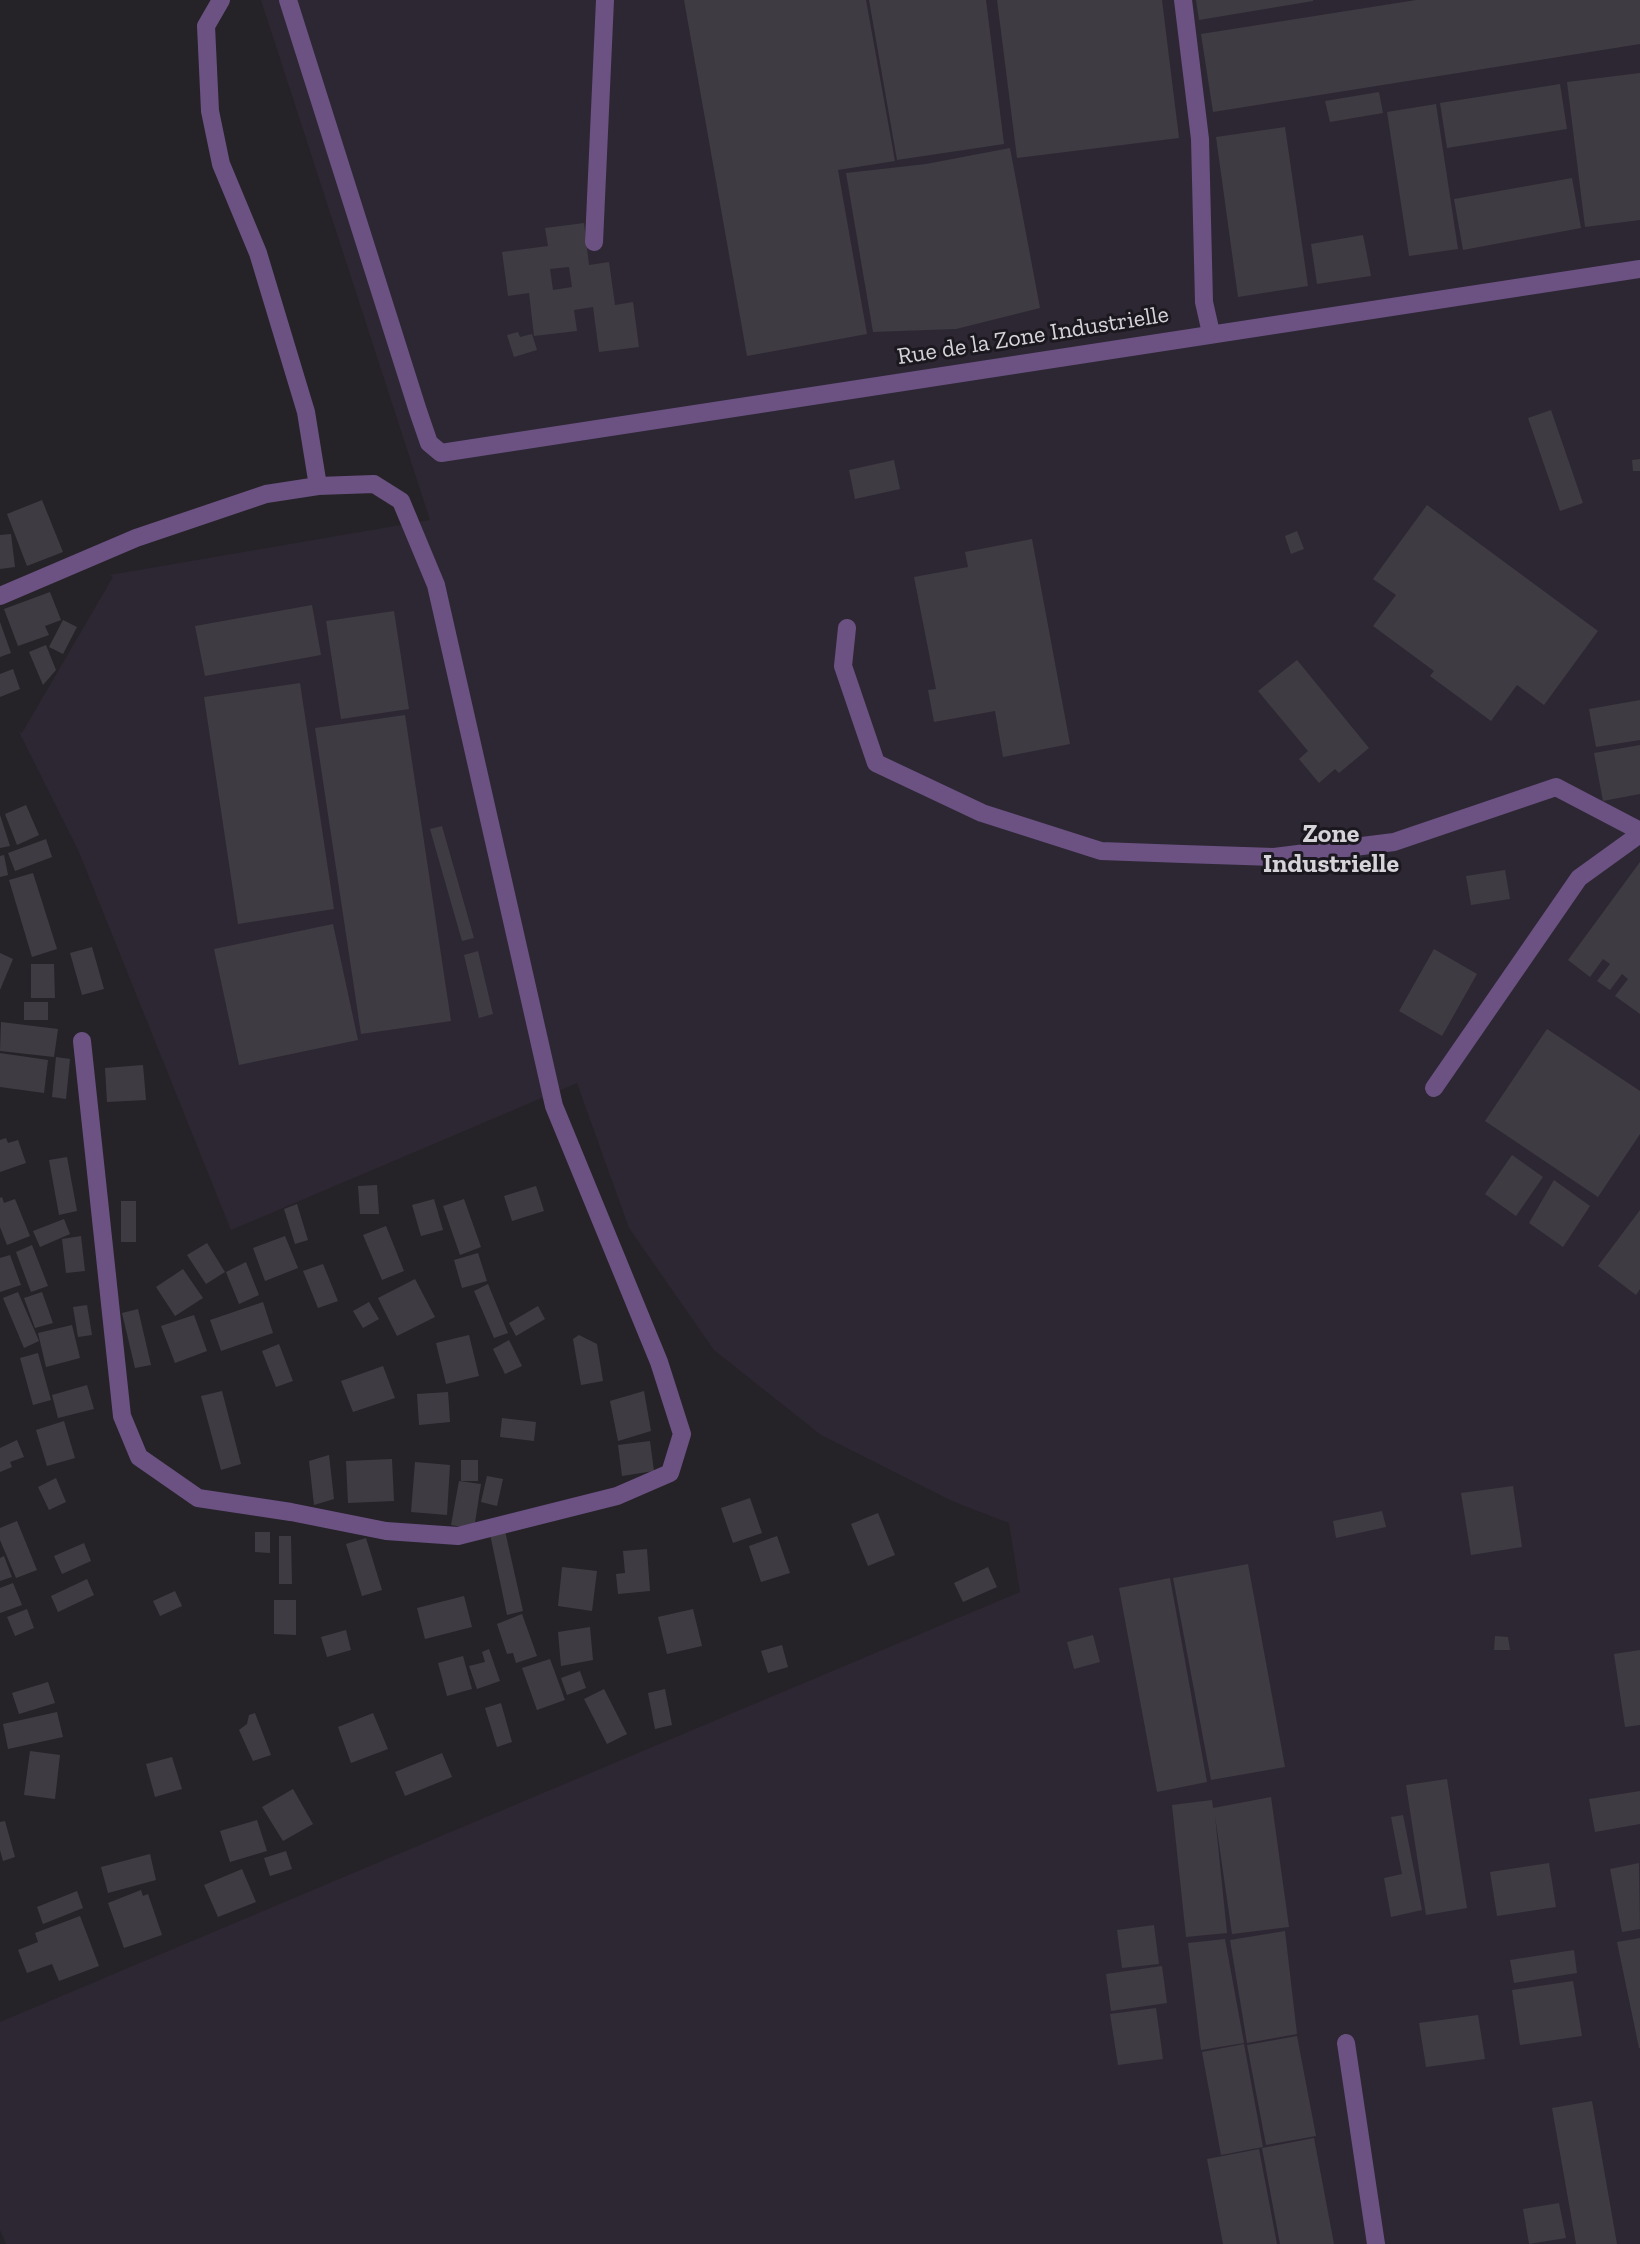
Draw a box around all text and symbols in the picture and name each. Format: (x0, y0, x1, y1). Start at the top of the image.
street label: Rue de la Zone Industrielle (895, 300, 1171, 372)
district label: Zone Industrielle (1263, 819, 1399, 880)

